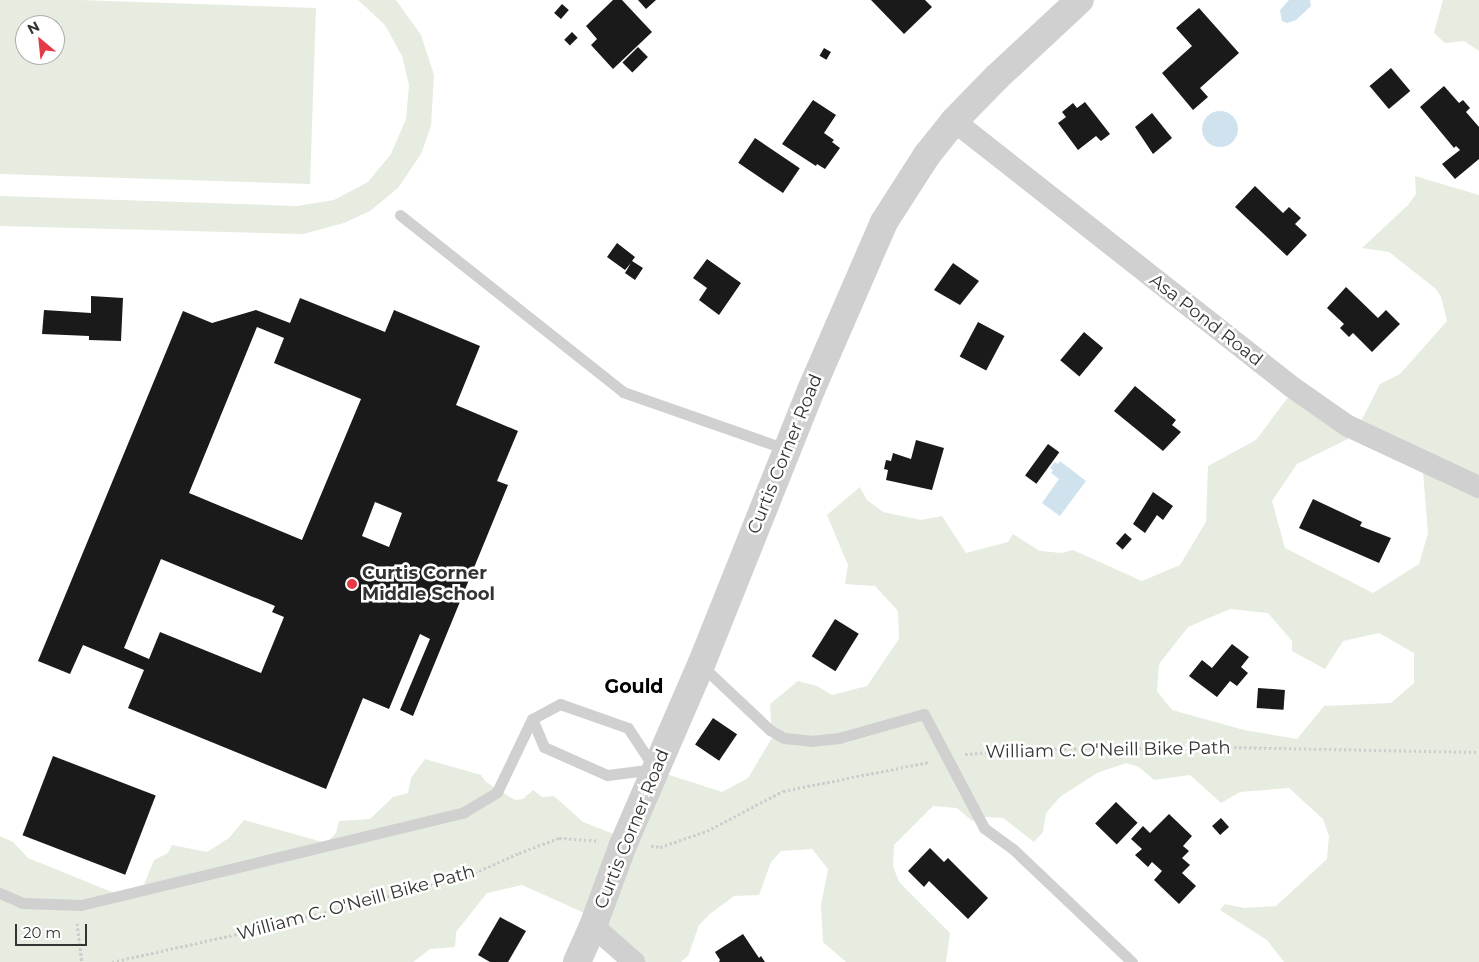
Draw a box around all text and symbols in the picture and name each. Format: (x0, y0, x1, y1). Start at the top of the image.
north arrow (15, 15, 65, 65)
text: N (24, 17, 43, 38)
street label: Asa Pond Road (1145, 269, 1267, 371)
street label: Curtis Corner Road (743, 371, 827, 537)
place label: Curtis Corner Middle School (362, 563, 495, 606)
marker: Curtis Corner Middle School (346, 578, 358, 590)
district label: Gould (604, 676, 664, 698)
street label: William C. O'Neill Bike Path (985, 737, 1231, 763)
street label: Curtis Corner Road (590, 746, 674, 912)
street label: William C. O'Neill Bike Path (235, 861, 477, 945)
scale bar (18, 914, 90, 946)
text: 20 m (23, 923, 61, 942)

